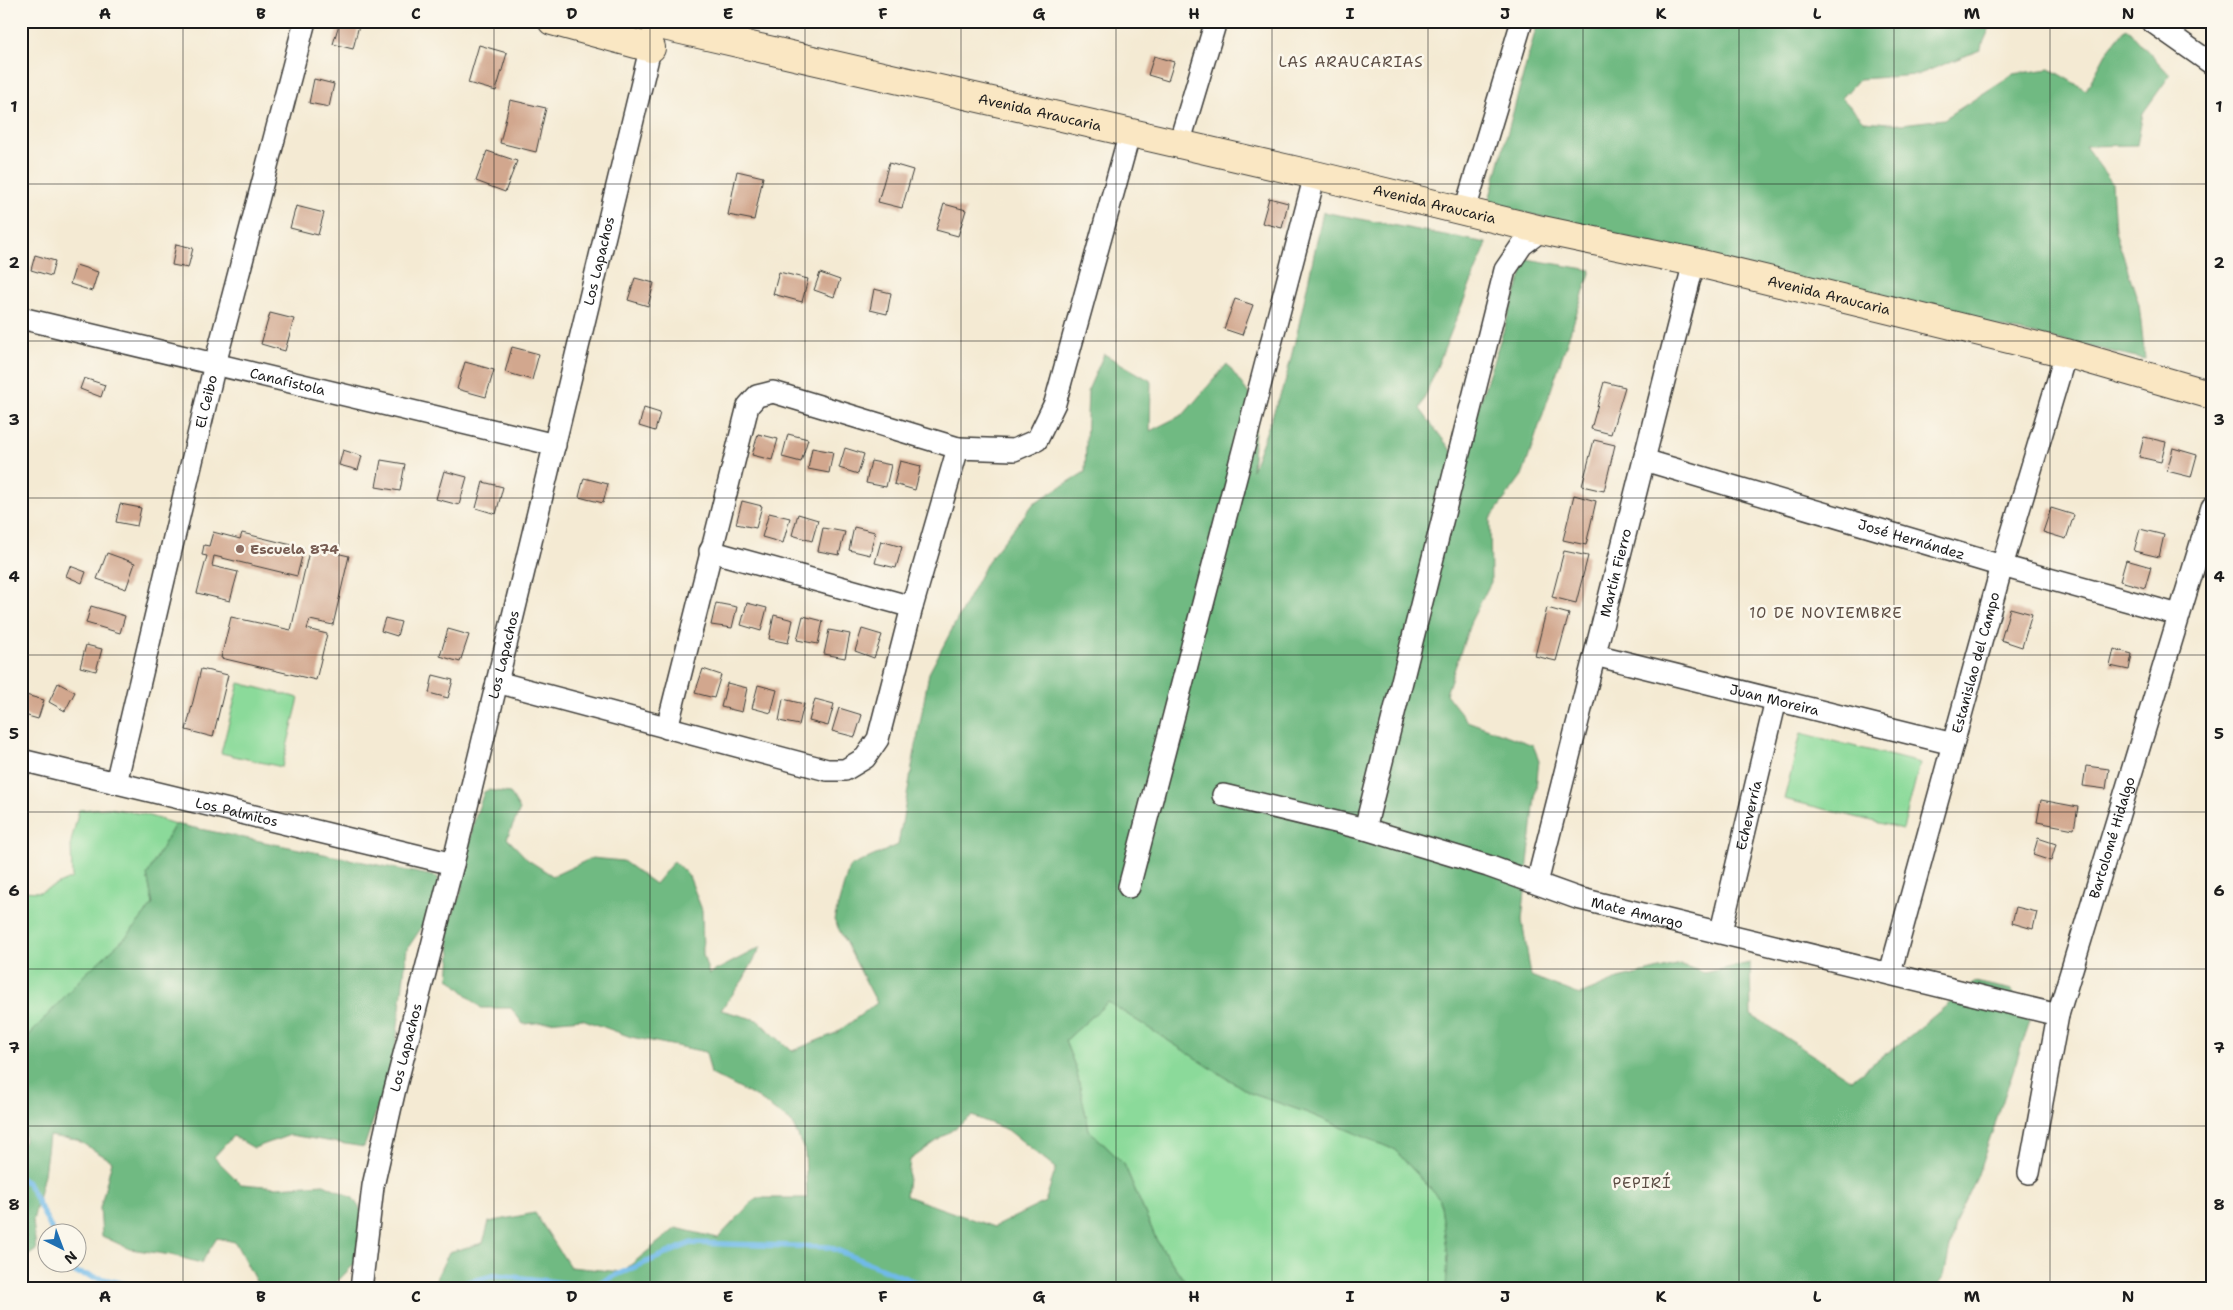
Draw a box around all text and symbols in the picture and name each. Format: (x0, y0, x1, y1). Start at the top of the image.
text: A (99, 3, 111, 24)
text: B (256, 3, 266, 24)
text: C (411, 3, 421, 24)
text: D (566, 3, 578, 24)
text: E (723, 3, 733, 24)
text: F (878, 3, 888, 24)
text: G (1033, 3, 1046, 24)
text: H (1188, 3, 1200, 24)
text: I (1346, 3, 1355, 24)
text: J (1500, 3, 1510, 24)
text: K (1656, 3, 1667, 24)
text: L (1813, 3, 1822, 24)
text: M (1964, 3, 1981, 24)
text: N (2122, 3, 2134, 24)
district label: LAS ARAUCARIAS (1278, 52, 1424, 72)
street label: Avenida Araucaria (977, 89, 1104, 135)
text: 1 (10, 96, 18, 117)
text: 1 (2215, 96, 2223, 117)
street label: Avenida Araucaria (1371, 180, 1498, 228)
street label: Los Lapachos (579, 215, 618, 307)
text: 2 (8, 252, 20, 273)
text: 2 (2213, 252, 2225, 273)
street label: Avenida Araucaria (1766, 271, 1893, 319)
street label: Canafistola (248, 364, 327, 399)
street label: El Ceibo (191, 373, 221, 430)
text: 3 (8, 409, 20, 430)
text: 3 (2213, 409, 2225, 430)
street label: José Hernández (1856, 515, 1967, 564)
street label: Martín Fierro (1596, 527, 1635, 619)
place label: Escuela 874 (250, 540, 339, 558)
marker: Escuela 874 (234, 543, 246, 555)
text: 4 (8, 566, 20, 587)
text: 4 (2213, 566, 2225, 587)
street label: Estanislao del Campo (1947, 590, 2003, 735)
district label: 10 DE NOVIEMBRE (1749, 603, 1903, 623)
street label: Los Lapachos (484, 608, 523, 701)
street label: Juan Moreira (1728, 680, 1821, 719)
text: 5 (9, 723, 19, 744)
text: 5 (2214, 723, 2224, 744)
street label: Bartolomé Hidalgo (2085, 774, 2139, 901)
street label: Echeverría (1732, 778, 1766, 852)
street label: Los Palmitos (194, 793, 280, 831)
text: 6 (8, 880, 20, 901)
text: 6 (2213, 880, 2225, 901)
street label: Mate Amargo (1589, 893, 1685, 932)
street label: Los Lapachos (386, 1001, 426, 1094)
text: 7 (8, 1037, 20, 1058)
text: 7 (2213, 1037, 2225, 1058)
district label: PEPIRÍ (1612, 1172, 1672, 1193)
text: 8 (8, 1194, 20, 1215)
text: 8 (2213, 1194, 2225, 1215)
north arrow (38, 1222, 88, 1272)
text: N (61, 1247, 81, 1268)
text: A (99, 1286, 111, 1307)
text: B (256, 1286, 266, 1307)
text: C (411, 1286, 421, 1307)
text: D (566, 1286, 578, 1307)
text: E (723, 1286, 733, 1307)
text: F (878, 1286, 888, 1307)
text: G (1033, 1286, 1046, 1307)
text: H (1188, 1286, 1200, 1307)
text: I (1346, 1286, 1355, 1307)
text: J (1500, 1286, 1510, 1307)
text: K (1656, 1286, 1667, 1307)
text: L (1813, 1286, 1822, 1307)
text: M (1964, 1286, 1981, 1307)
text: N (2122, 1286, 2134, 1307)

